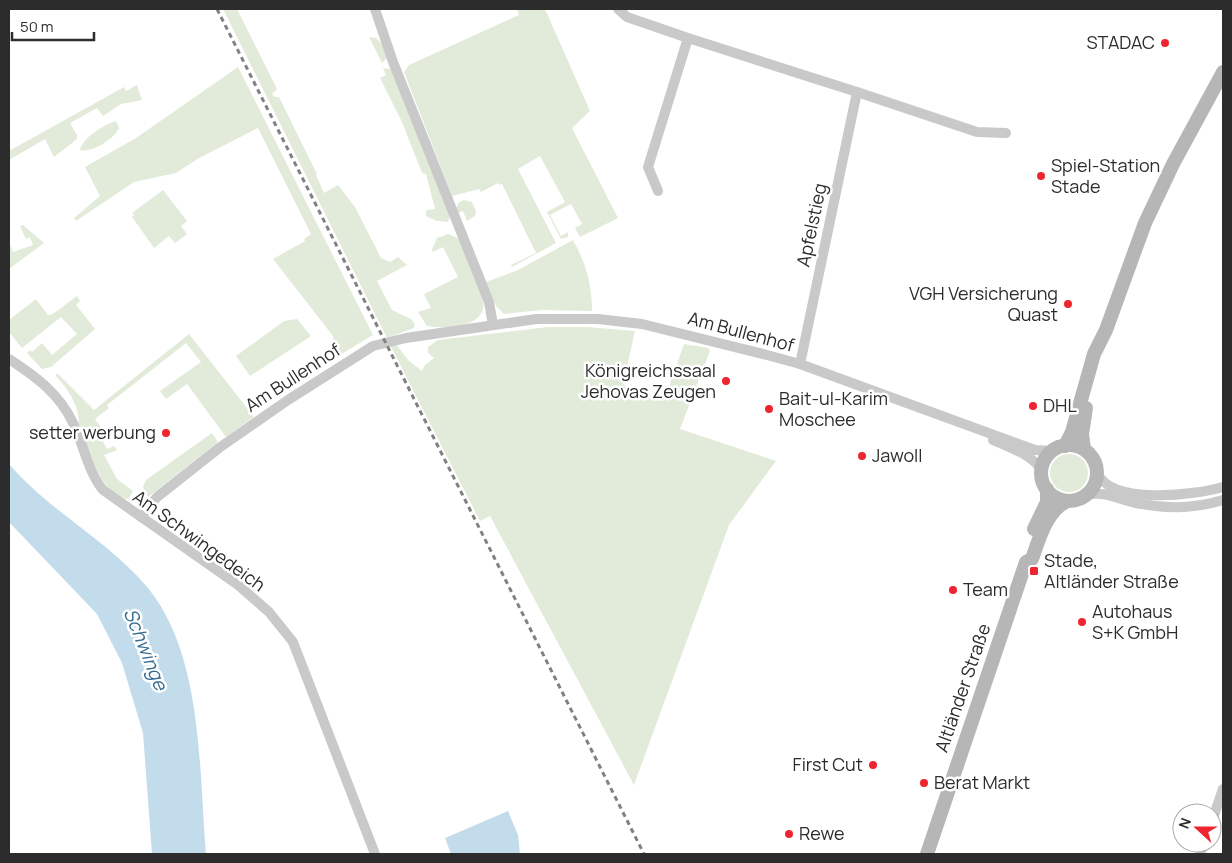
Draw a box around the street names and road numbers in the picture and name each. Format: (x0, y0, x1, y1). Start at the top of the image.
street label: Apfelstieg (790, 181, 832, 269)
street label: Am Bullenhof (685, 305, 798, 357)
street label: Am Bullenhof (240, 337, 345, 417)
street label: Am Schwingedeich (129, 484, 271, 596)
street label: Altländer Straße (929, 620, 995, 755)

